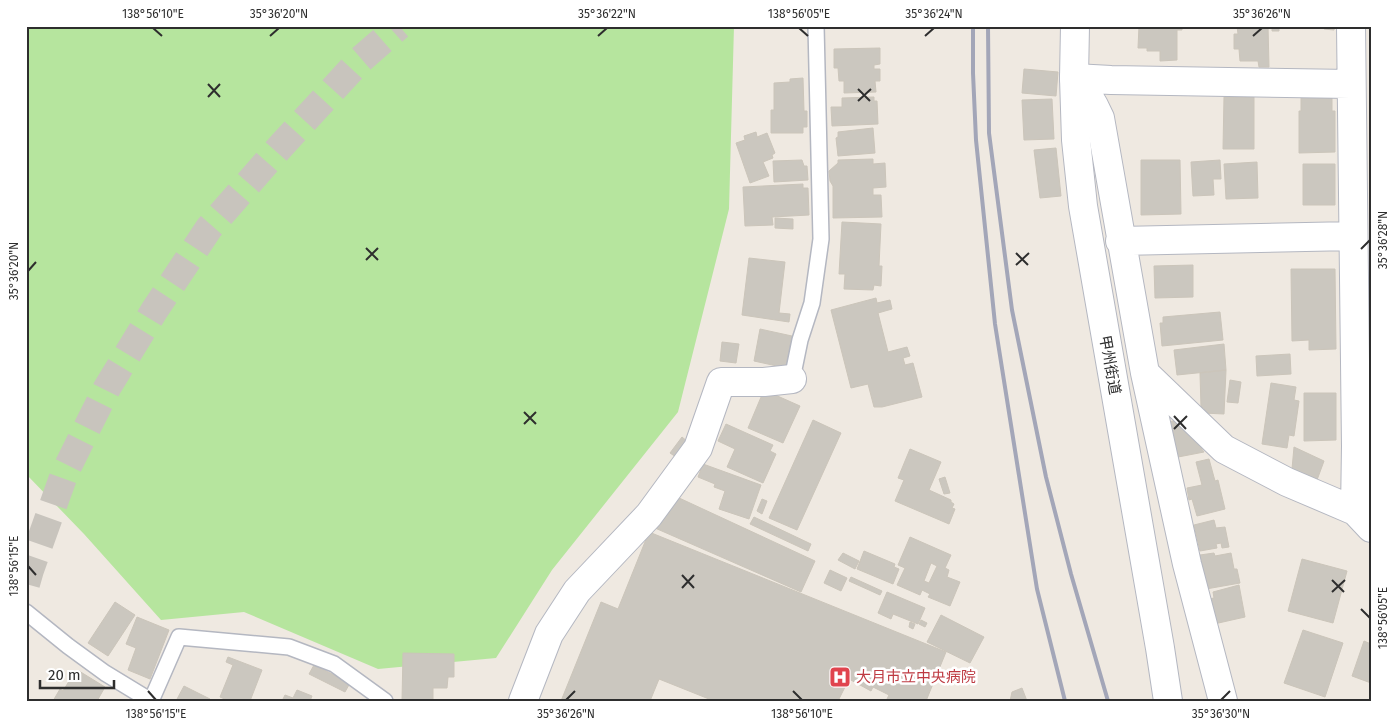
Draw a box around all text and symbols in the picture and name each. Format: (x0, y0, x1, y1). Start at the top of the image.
text: 138°56'10"E (122, 7, 184, 21)
text: 35°36'20"N (250, 7, 308, 21)
text: 35°36'22"N (578, 7, 636, 21)
text: 138°56'05"E (768, 7, 830, 21)
text: 35°36'24"N (905, 7, 963, 21)
text: 35°36'26"N (1233, 7, 1291, 21)
text: 35°36'28"N (1376, 211, 1390, 269)
text: 35°36'20"N (7, 242, 21, 300)
street label: 甲州街道 (1096, 334, 1124, 396)
text: 138°56'15"E (7, 536, 21, 596)
text: 138°56'05"E (1376, 587, 1390, 649)
scale bar (40, 657, 114, 689)
hospital icon: 大月市立中央病院 (828, 665, 852, 689)
text: 20 m (48, 666, 81, 684)
place label: 大月市立中央病院 (856, 668, 976, 686)
text: 138°56'15"E (126, 707, 186, 721)
text: 35°36'26"N (537, 707, 595, 721)
text: 138°56'10"E (771, 707, 833, 721)
text: 35°36'30"N (1192, 707, 1250, 721)

